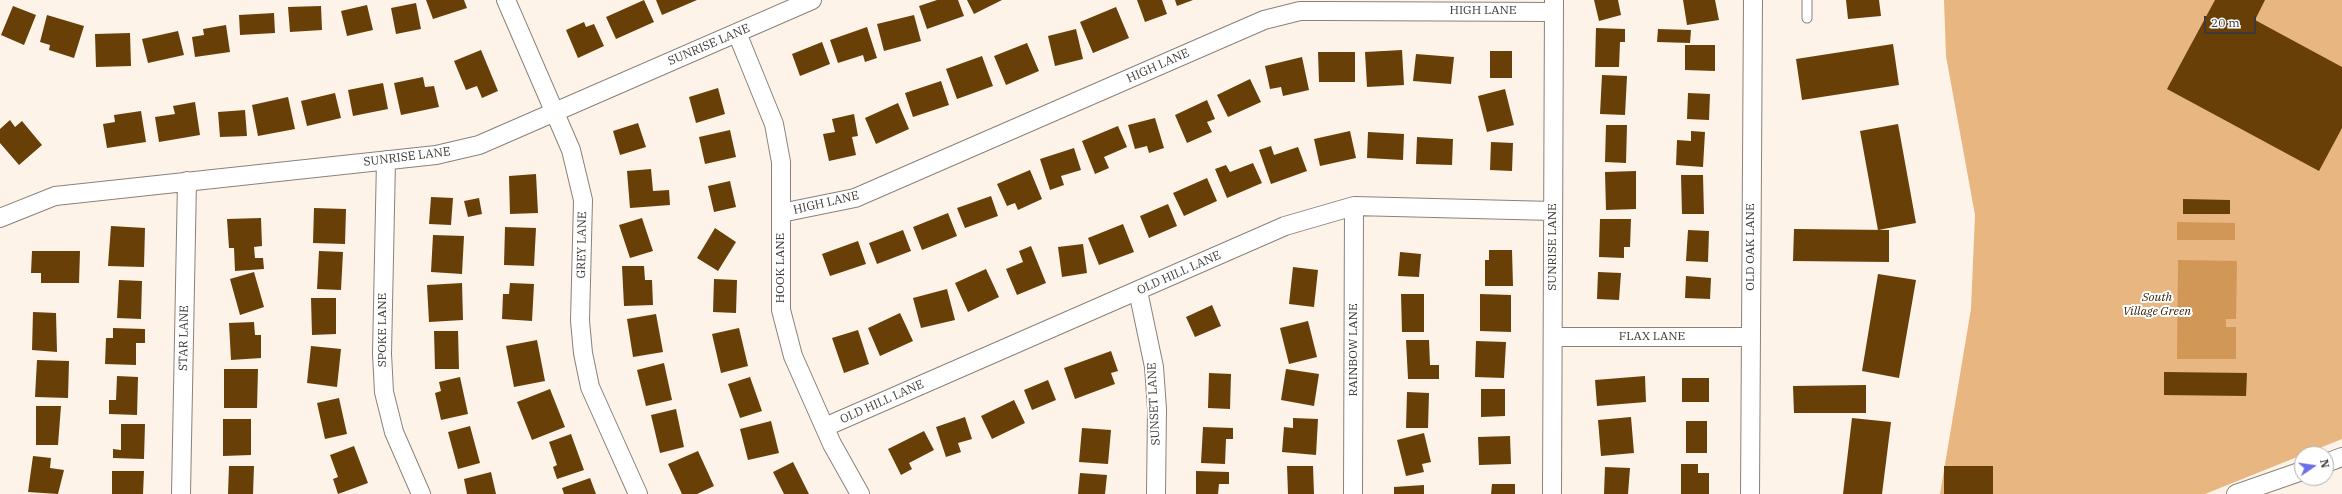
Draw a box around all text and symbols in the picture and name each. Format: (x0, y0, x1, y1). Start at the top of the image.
street label: HIGH LANE (1450, 4, 1516, 18)
scale bar (2206, 8, 2258, 34)
text: 20 m (2211, 15, 2240, 30)
street label: SUNRISE LANE (666, 21, 752, 69)
street label: HIGH LANE (1124, 46, 1192, 86)
street label: SUNRISE LANE (363, 145, 451, 169)
street label: HIGH LANE (792, 188, 860, 218)
street label: SUNRISE LANE (1546, 203, 1560, 291)
street label: OLD OAK LANE (1744, 203, 1758, 291)
street label: GREY LANE (574, 211, 590, 279)
street label: HOOK LANE (774, 233, 788, 303)
street label: OLD HILL LANE (1135, 248, 1223, 298)
park label: South Village Green (2123, 291, 2191, 319)
street label: SPOKE LANE (376, 293, 390, 367)
street label: RAINBOW LANE (1347, 303, 1361, 397)
street label: STAR LANE (176, 305, 192, 371)
street label: FLAX LANE (1619, 330, 1685, 344)
street label: SUNSET LANE (1145, 362, 1163, 446)
street label: OLD HILL LANE (838, 377, 926, 427)
north arrow (2294, 446, 2334, 486)
text: N (2317, 458, 2333, 469)

